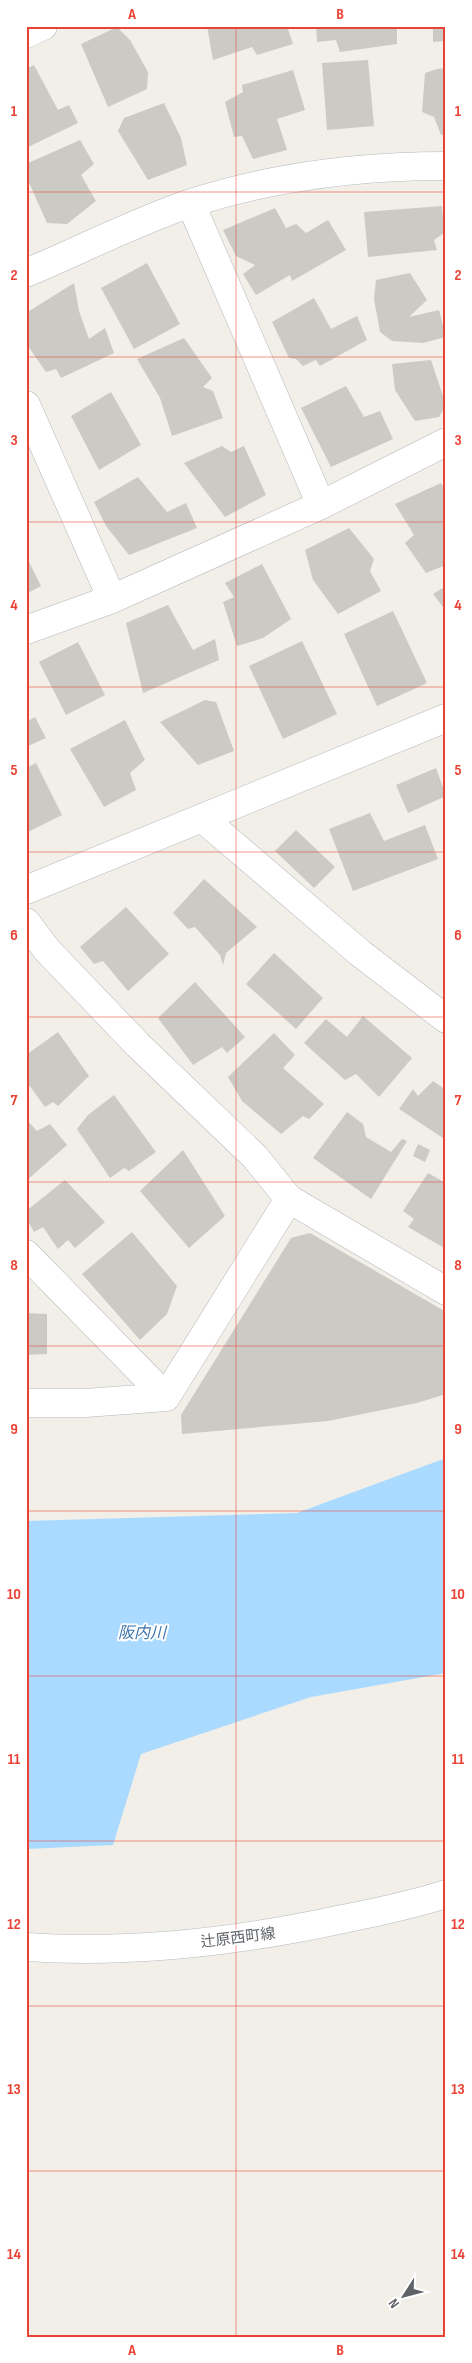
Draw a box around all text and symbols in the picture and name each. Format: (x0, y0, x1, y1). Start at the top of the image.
text: A (127, 5, 136, 24)
text: B (336, 5, 344, 24)
text: 1 (11, 102, 18, 121)
text: 1 (455, 102, 462, 121)
text: 2 (10, 266, 18, 285)
text: 2 (454, 266, 462, 285)
text: 3 (10, 431, 18, 450)
text: 3 (454, 431, 462, 450)
text: 4 (10, 596, 18, 615)
text: 4 (454, 596, 462, 615)
text: 5 (10, 761, 18, 780)
text: 5 (454, 761, 462, 780)
text: 6 (10, 926, 18, 945)
text: 6 (454, 926, 462, 945)
text: 7 (11, 1091, 18, 1110)
text: 7 (455, 1091, 462, 1110)
text: 8 (10, 1256, 18, 1275)
text: 8 (454, 1256, 462, 1275)
text: 9 (10, 1420, 18, 1439)
text: 9 (454, 1420, 462, 1439)
text: 10 (7, 1585, 21, 1604)
text: 10 (451, 1585, 465, 1604)
water label: 阪内川 (118, 1624, 168, 1643)
text: 11 (8, 1750, 21, 1769)
text: 11 (452, 1750, 465, 1769)
text: 12 (7, 1915, 21, 1934)
text: 12 (451, 1915, 465, 1934)
street label: 辻原西町線 (200, 1924, 276, 1952)
text: 13 (7, 2080, 21, 2099)
text: 13 (451, 2080, 465, 2099)
text: 14 (7, 2245, 21, 2264)
text: 14 (451, 2245, 465, 2264)
north arrow (380, 2270, 430, 2320)
text: N (385, 2295, 403, 2311)
text: A (127, 2341, 136, 2360)
text: B (336, 2341, 344, 2360)

